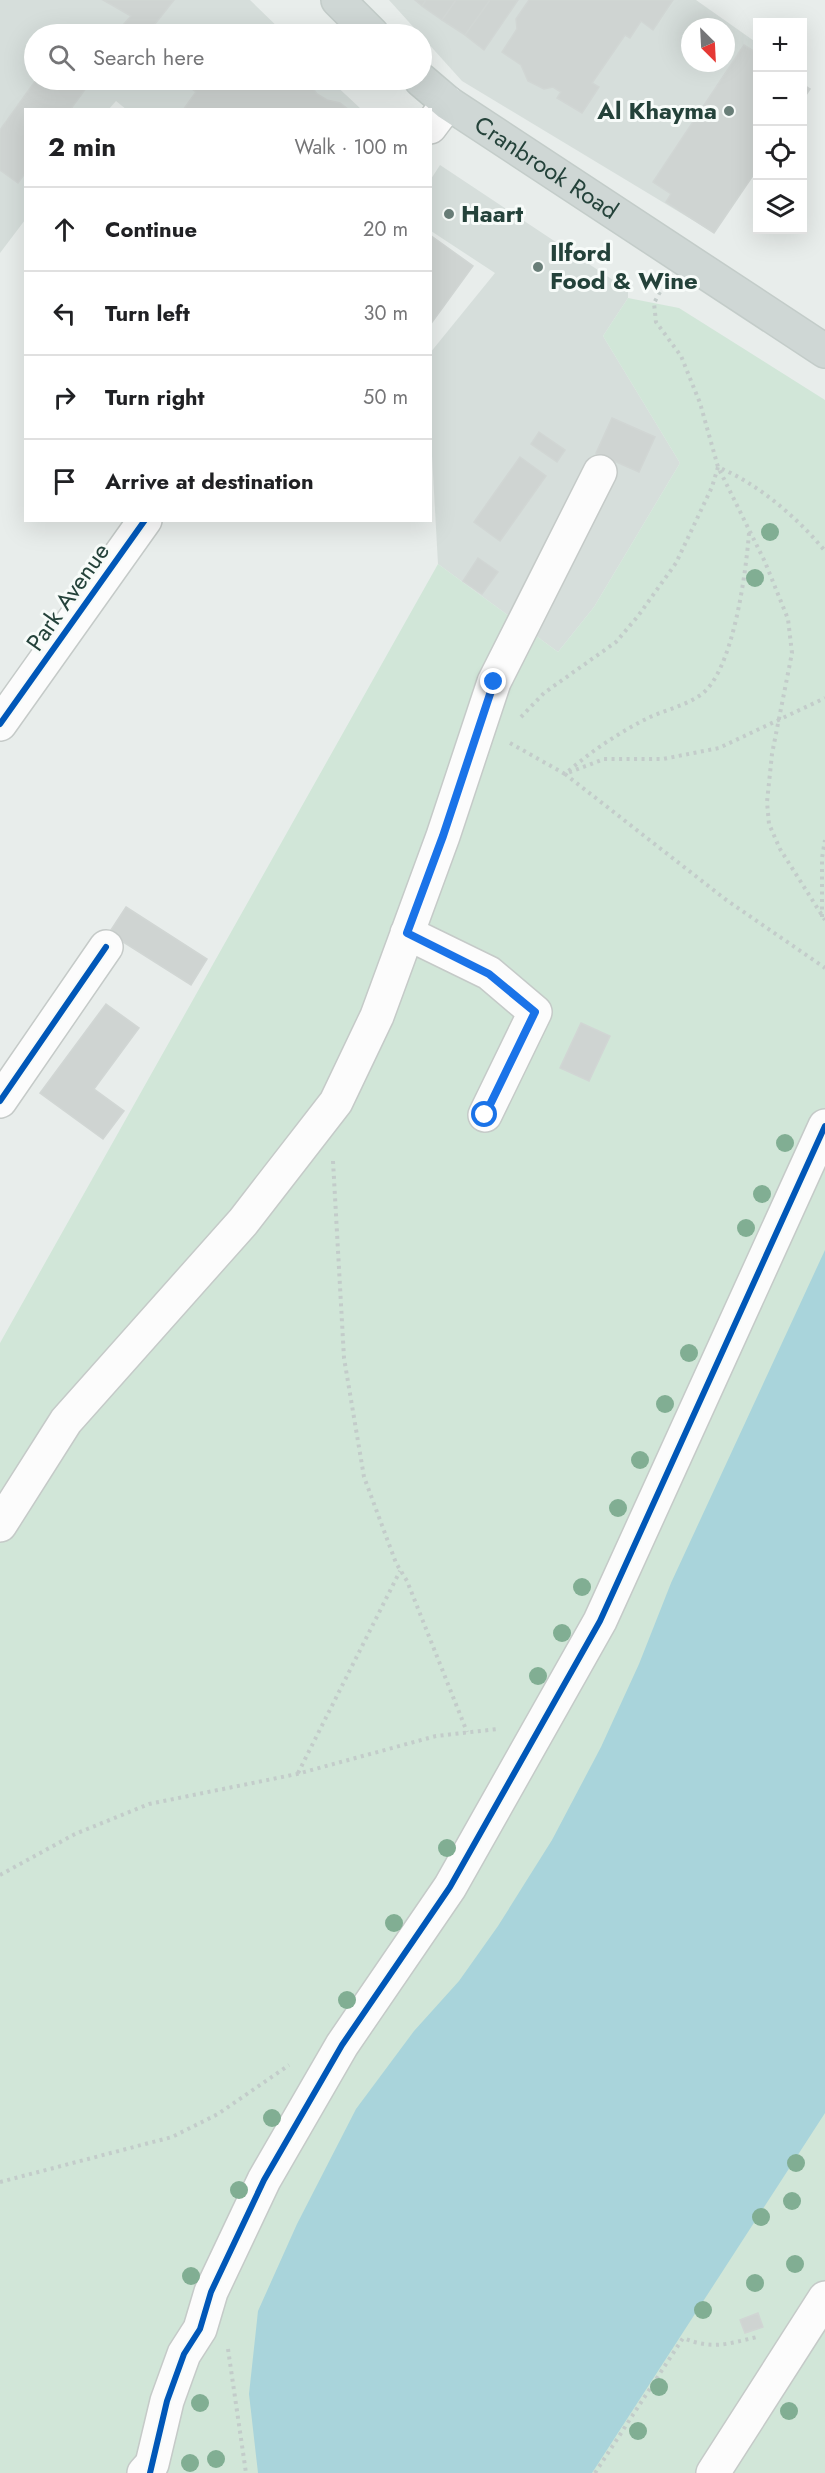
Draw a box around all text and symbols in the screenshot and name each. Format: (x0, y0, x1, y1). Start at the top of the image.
north arrow (681, 18, 735, 72)
map controls (753, 18, 807, 234)
button: + (753, 18, 807, 72)
search box (24, 24, 432, 90)
icon: search (45, 41, 78, 74)
text: Search here (93, 41, 204, 73)
button: − (753, 72, 807, 126)
place label: Al Khayma (596, 93, 717, 128)
marker: Al Khayma (722, 104, 736, 118)
street label: Cranbrook Road (467, 107, 626, 227)
button: locate (753, 126, 807, 180)
text: 2 min (48, 128, 116, 166)
text: Walk · 100 m (295, 133, 408, 162)
button: layers (753, 180, 807, 234)
place label: Haart (461, 196, 524, 231)
marker: Haart (442, 207, 456, 221)
icon: ahead (48, 213, 81, 246)
text: Continue (105, 213, 197, 245)
text: 20 m (363, 215, 408, 244)
place label: Ilford Food & Wine (550, 235, 698, 298)
marker: Ilford Food & Wine (531, 260, 545, 274)
icon: left (48, 297, 81, 330)
text: Turn left (105, 297, 190, 329)
text: 30 m (363, 299, 408, 328)
icon: right (48, 381, 81, 414)
text: Turn right (105, 381, 205, 413)
text: 50 m (363, 383, 408, 412)
icon: arrive (48, 465, 81, 498)
text: Arrive at destination (105, 465, 314, 497)
street label: Park Avenue (17, 536, 118, 658)
route end (480, 668, 506, 694)
route start (471, 1101, 497, 1127)

